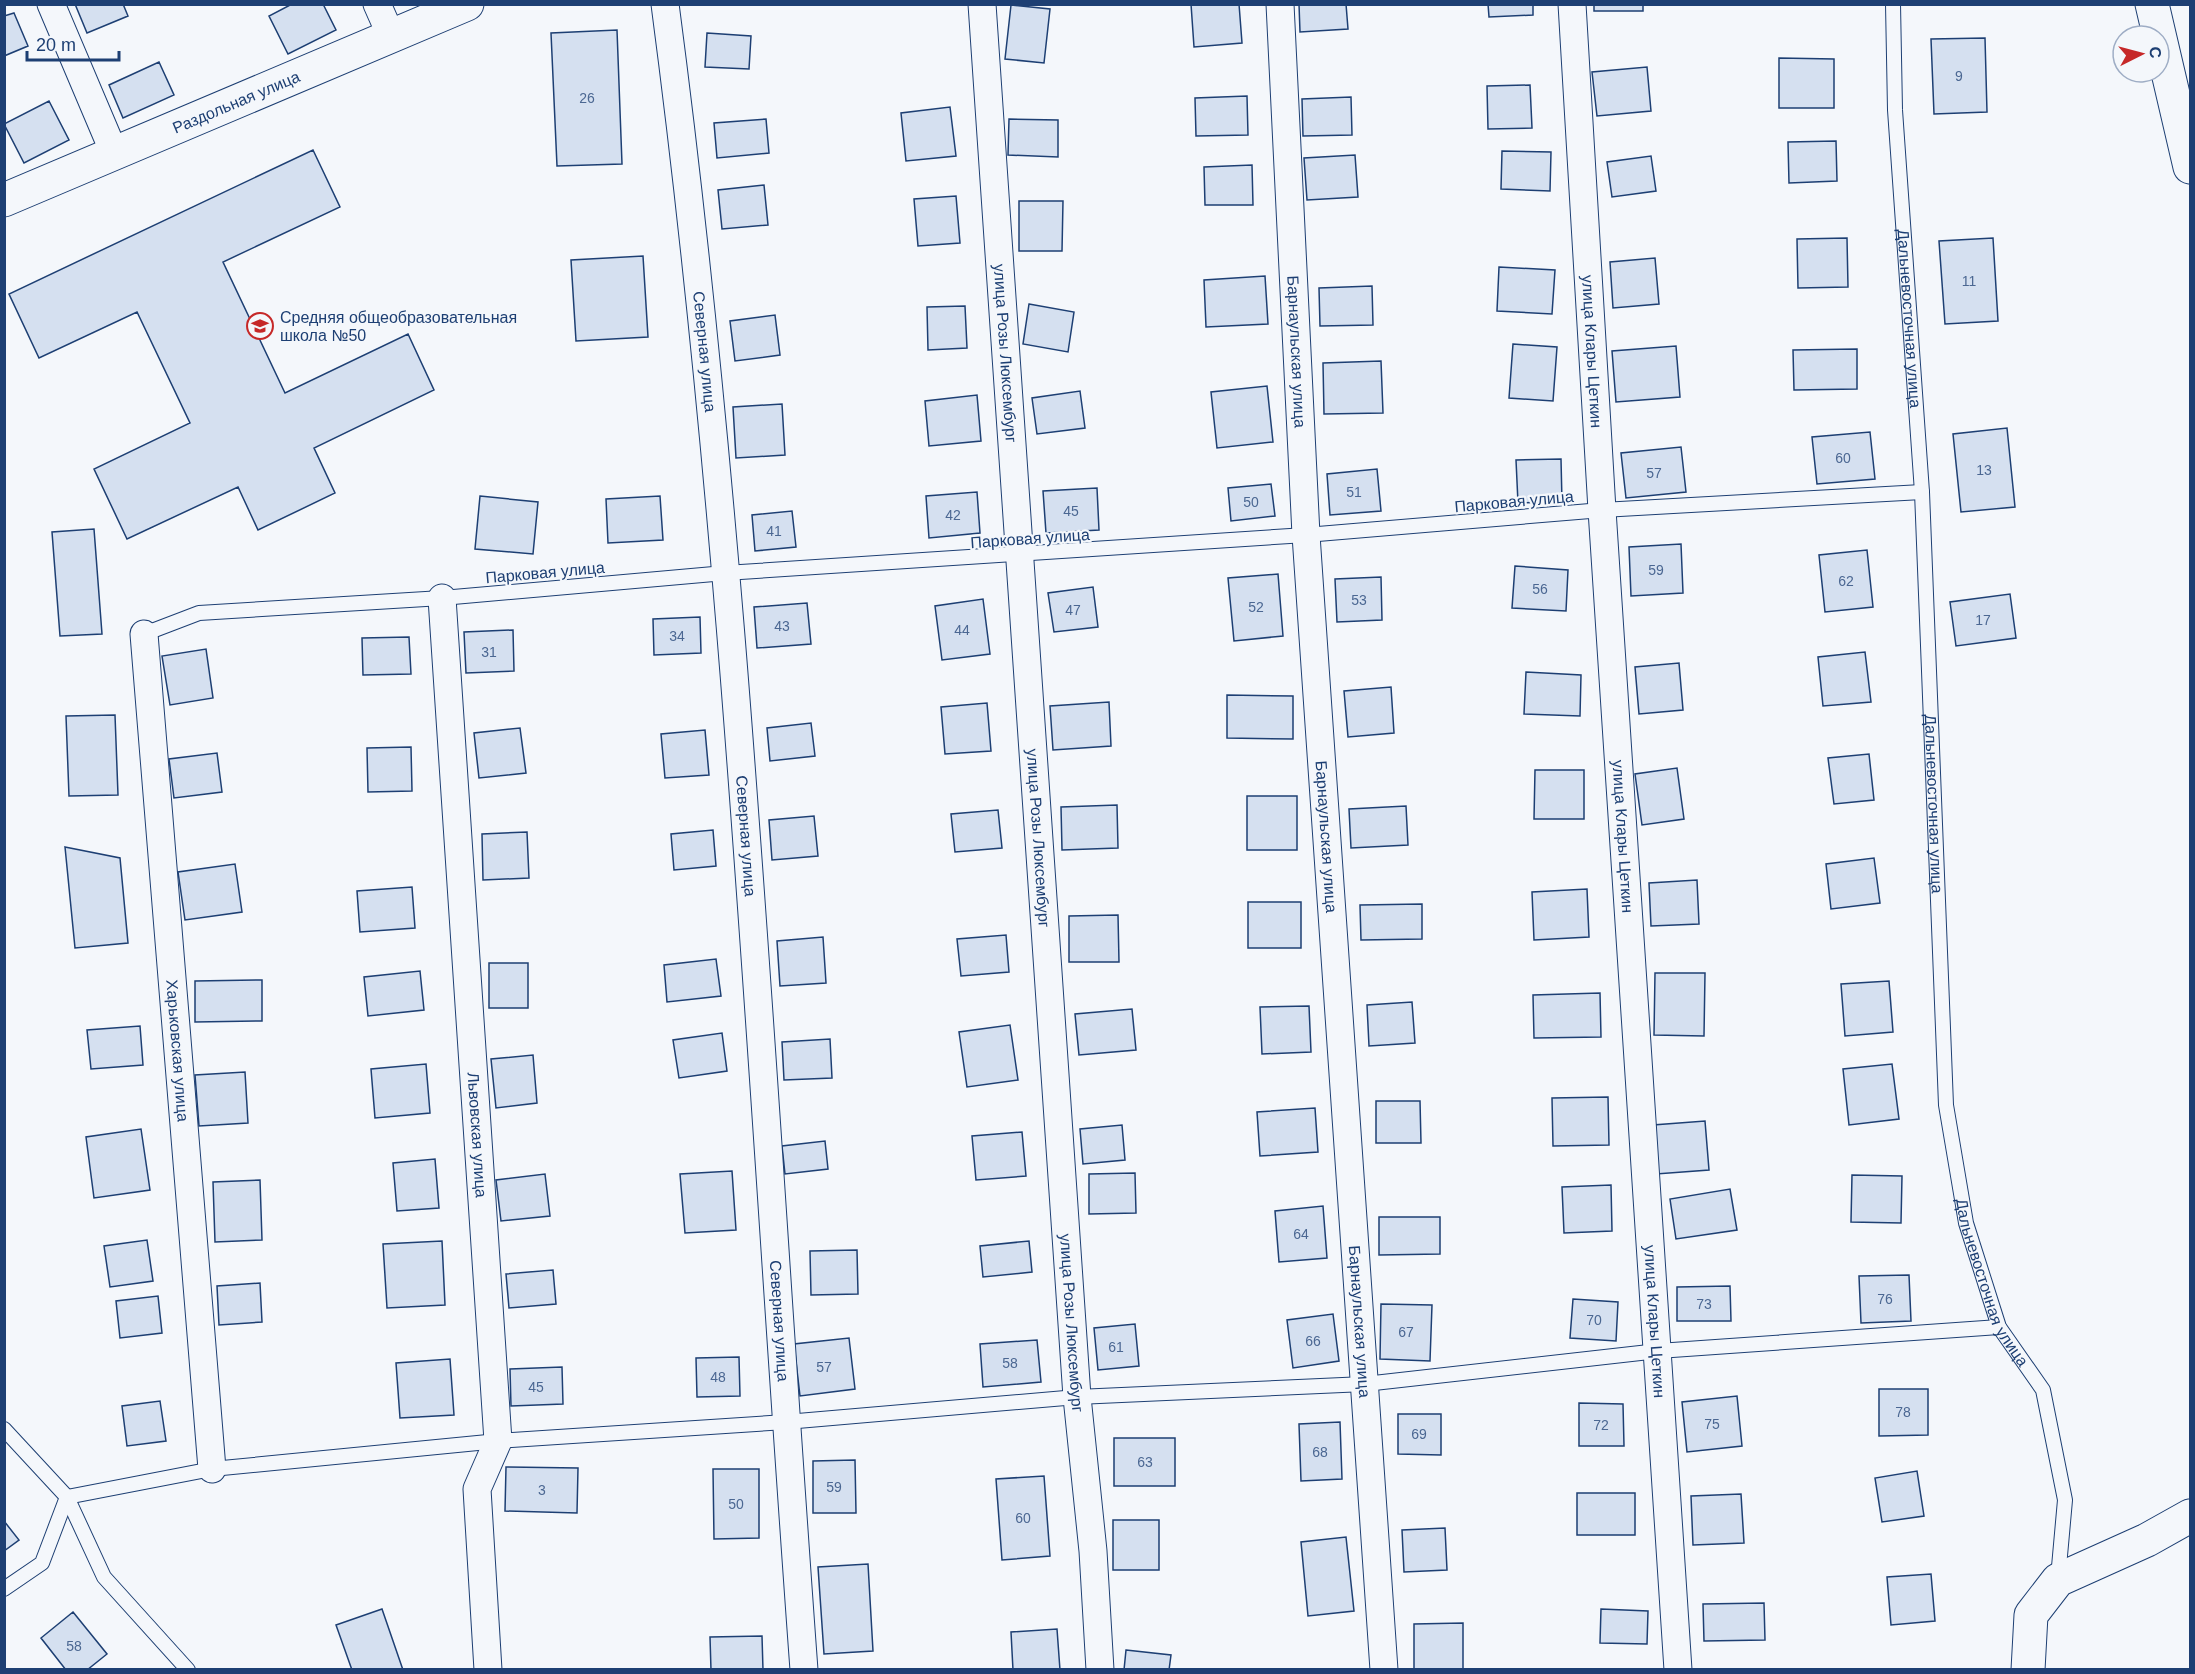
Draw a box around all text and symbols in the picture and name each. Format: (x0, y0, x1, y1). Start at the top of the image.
scale bar (27, 24, 118, 62)
north arrow (2111, 24, 2171, 84)
text: 20 m (36, 35, 76, 55)
text: С (2146, 46, 2165, 60)
street label: Раздольная улица (170, 68, 302, 137)
house number: 9 (1955, 68, 1963, 84)
house number: 26 (579, 90, 595, 106)
street label: Дальневосточная улица (1894, 228, 1924, 409)
street label: улица Розы Люксембург (991, 263, 1020, 443)
house number: 11 (1962, 273, 1976, 289)
street label: улица Клары Цеткин (1579, 274, 1605, 428)
street label: Барнаульская улица (1284, 275, 1309, 428)
street label: Северная улица (690, 290, 719, 413)
place label: Средняя общеобразовательная школа №50 (280, 309, 517, 344)
school or university icon: Средняя общеобразовательная школа №50 (245, 311, 275, 341)
house number: 60 (1835, 450, 1851, 466)
house number: 13 (1976, 462, 1992, 478)
house number: 57 (1646, 465, 1662, 481)
house number: 51 (1346, 484, 1362, 500)
street label: Парковая улица (1454, 488, 1575, 515)
house number: 50 (1243, 494, 1259, 510)
house number: 45 (1063, 503, 1079, 519)
house number: 42 (945, 507, 961, 523)
house number: 41 (766, 523, 782, 539)
street label: Парковая улица (970, 526, 1090, 551)
street label: Парковая улица (485, 559, 606, 586)
house number: 59 (1648, 562, 1664, 578)
house number: 62 (1838, 573, 1854, 589)
house number: 56 (1532, 581, 1548, 597)
house number: 53 (1351, 592, 1367, 608)
house number: 52 (1248, 599, 1264, 615)
house number: 47 (1065, 602, 1081, 618)
house number: 17 (1975, 612, 1991, 628)
house number: 43 (774, 618, 790, 634)
house number: 44 (954, 622, 970, 638)
house number: 34 (669, 628, 685, 644)
house number: 31 (481, 644, 497, 660)
street label: Дальневосточная улица (1922, 714, 1946, 894)
street label: улица Розы Люксембург (1024, 748, 1053, 928)
street label: улица Клары Цеткин (1609, 759, 1636, 913)
street label: Барнаульская улица (1313, 760, 1340, 913)
street label: Северная улица (733, 775, 759, 897)
street label: Харьковская улица (163, 979, 192, 1123)
street label: Львовская улица (465, 1072, 490, 1198)
street label: Дальневосточная улица (1953, 1197, 2032, 1369)
house number: 64 (1293, 1226, 1309, 1242)
street label: улица Розы Люксембург (1057, 1233, 1087, 1413)
street label: улица Клары Цеткин (1641, 1244, 1668, 1398)
street label: Барнаульская улица (1346, 1245, 1373, 1398)
street label: Северная улица (767, 1260, 792, 1382)
house number: 76 (1877, 1291, 1893, 1307)
house number: 73 (1696, 1296, 1712, 1312)
house number: 70 (1586, 1312, 1602, 1328)
house number: 67 (1398, 1324, 1414, 1340)
house number: 66 (1305, 1333, 1321, 1349)
house number: 61 (1108, 1339, 1124, 1355)
house number: 58 (1002, 1355, 1018, 1371)
house number: 57 (816, 1359, 832, 1375)
house number: 48 (710, 1369, 726, 1385)
house number: 45 (528, 1379, 544, 1395)
house number: 78 (1895, 1404, 1911, 1420)
house number: 75 (1704, 1416, 1720, 1432)
house number: 72 (1593, 1417, 1609, 1433)
house number: 69 (1411, 1426, 1427, 1442)
house number: 68 (1312, 1444, 1328, 1460)
house number: 63 (1137, 1454, 1153, 1470)
house number: 59 (826, 1479, 842, 1495)
house number: 3 (538, 1482, 546, 1498)
house number: 50 (728, 1496, 744, 1512)
house number: 60 (1015, 1510, 1031, 1526)
house number: 58 (66, 1638, 82, 1654)

